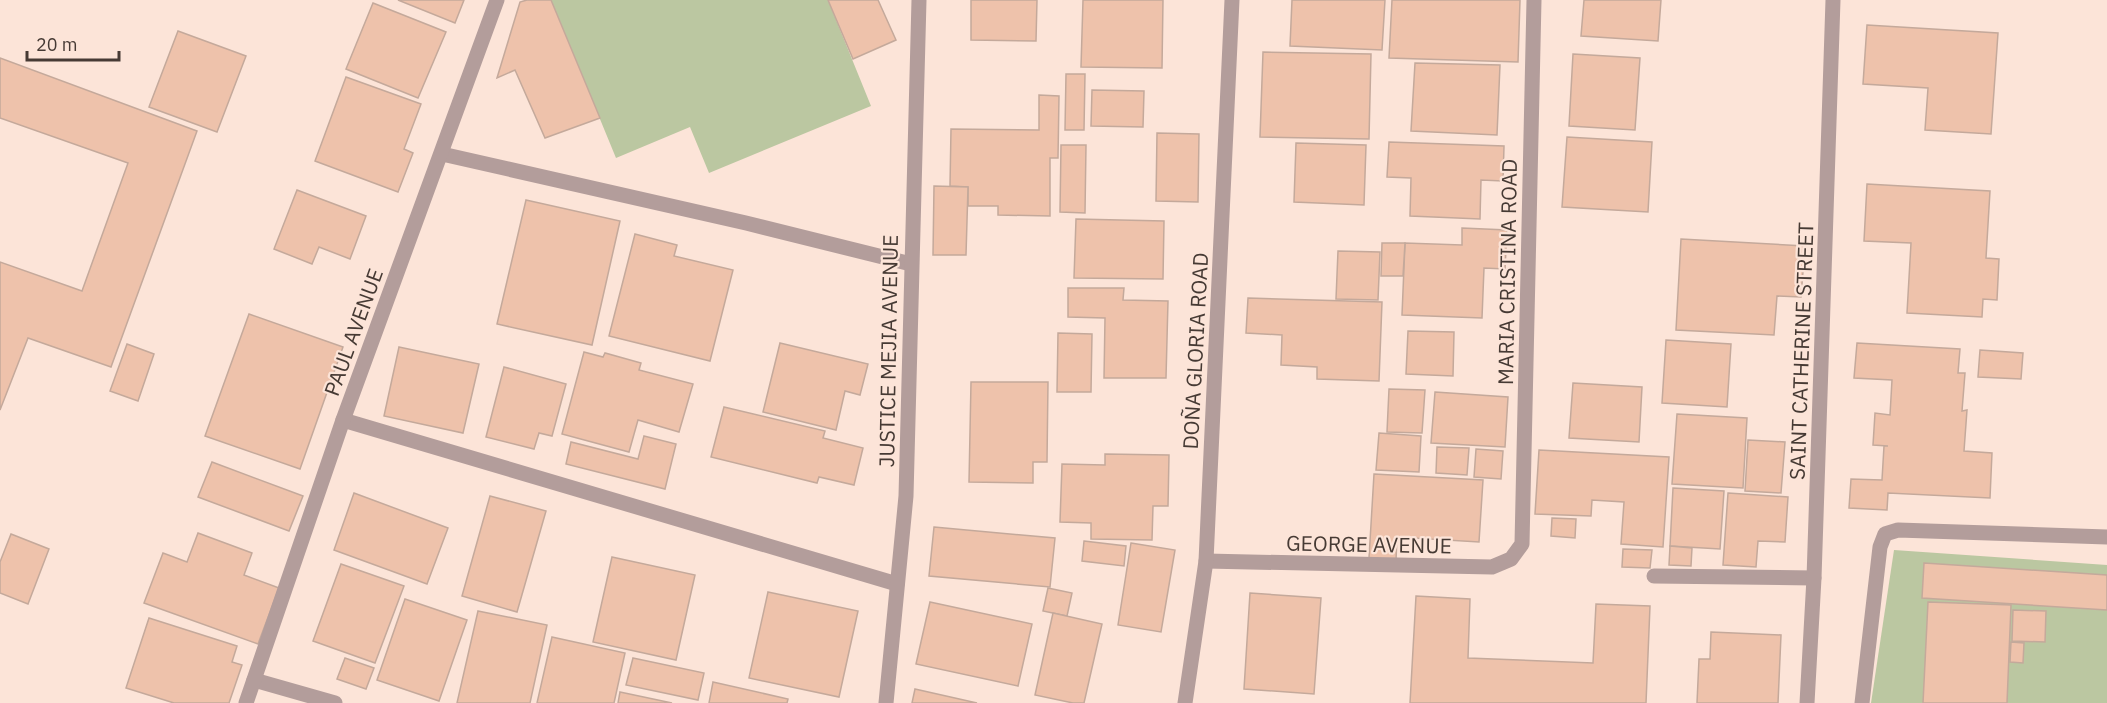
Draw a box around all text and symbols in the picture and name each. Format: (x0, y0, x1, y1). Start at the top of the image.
scale bar (27, 24, 118, 62)
text: 20 m (36, 33, 78, 56)
street label: MARIA CRISTINA ROAD (1491, 159, 1523, 385)
street label: SAINT CATHERINE STREET (1783, 222, 1819, 480)
street label: JUSTICE MEJIA AVENUE (872, 234, 904, 468)
street label: DOÑA GLORIA ROAD (1176, 252, 1214, 450)
street label: PAUL AVENUE (317, 264, 389, 400)
street label: GEORGE AVENUE (1286, 529, 1452, 559)

